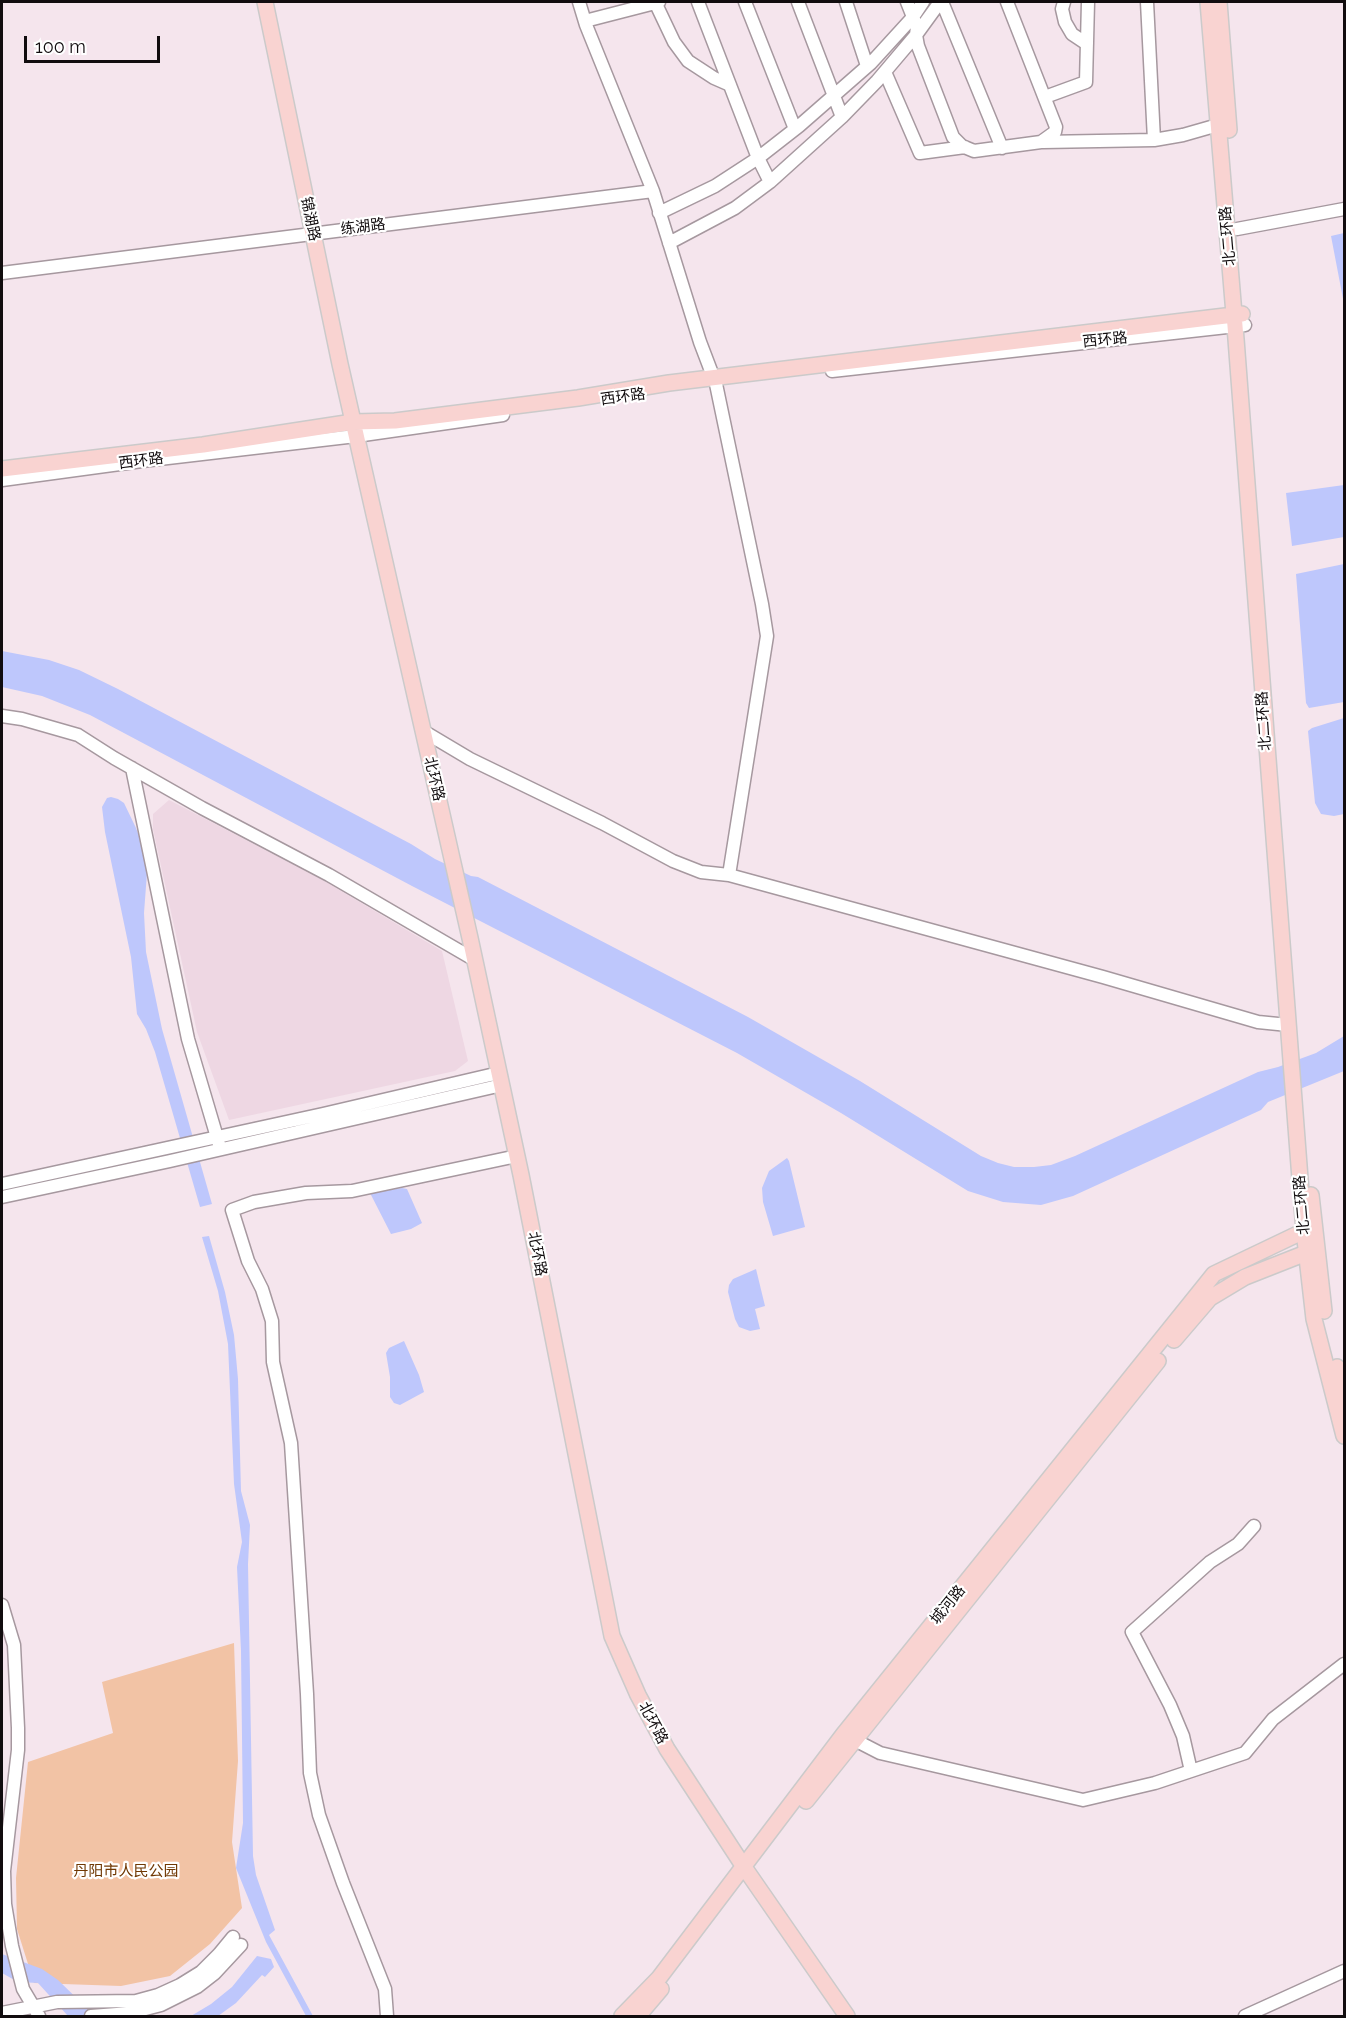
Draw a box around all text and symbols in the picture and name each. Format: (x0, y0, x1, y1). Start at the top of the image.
scale bar (27, 24, 164, 62)
text: 100 m (35, 36, 86, 57)
street label: 锦湖路 (297, 195, 323, 243)
street label: 北二环路 (1216, 205, 1240, 267)
street label: 练湖路 (340, 215, 386, 239)
street label: 西环路 (1082, 329, 1128, 351)
street label: 西环路 (599, 385, 647, 409)
street label: 西环路 (118, 449, 164, 473)
street label: 北二环路 (1253, 690, 1275, 752)
street label: 北环路 (420, 755, 448, 803)
street label: 北二环路 (1290, 1174, 1314, 1236)
street label: 北环路 (524, 1230, 550, 1278)
street label: 城河路 (927, 1582, 969, 1628)
street label: 北环路 (634, 1699, 672, 1747)
park label: 丹阳市人民公园 (74, 1862, 178, 1880)

